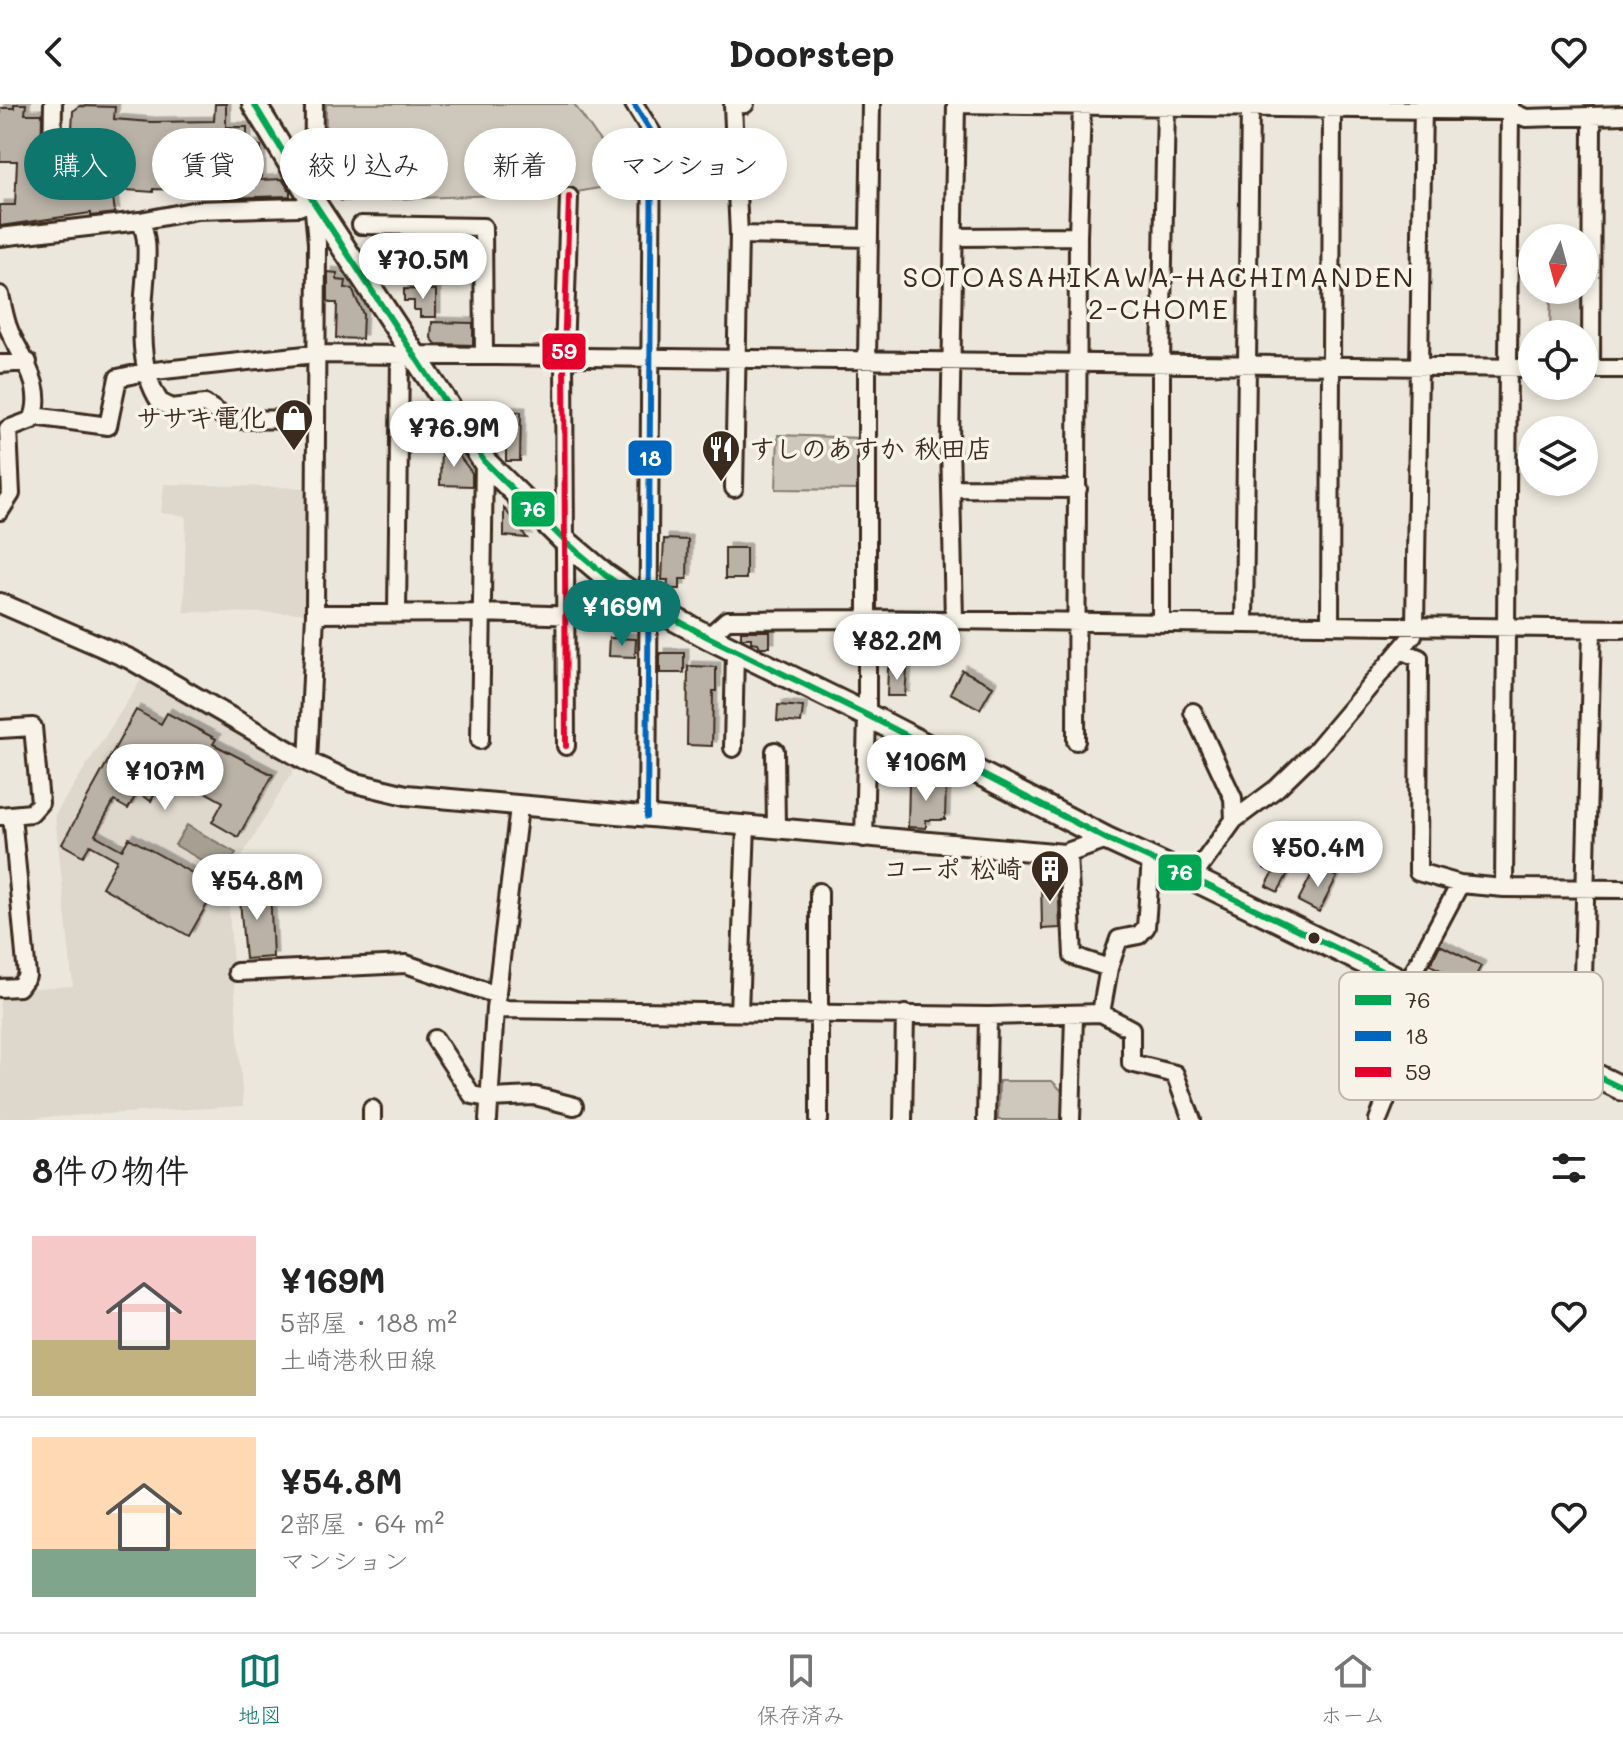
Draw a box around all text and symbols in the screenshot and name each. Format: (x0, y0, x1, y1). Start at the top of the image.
text: Doorstep (728, 29, 895, 76)
icon: back (32, 30, 76, 74)
icon: heart (1547, 30, 1591, 74)
chip: 購入 (24, 128, 136, 200)
chip: 賃貸 (152, 128, 264, 200)
chip: 絞り込み (280, 128, 448, 200)
chip: 新着 (464, 128, 576, 200)
chip: マンション (592, 128, 787, 200)
north arrow (1518, 224, 1598, 304)
map controls (1518, 224, 1598, 496)
pin: ¥70.5M (358, 233, 488, 301)
text: ¥70.5M (377, 242, 469, 276)
district label: SOTOASAHIKAWA-HACHIMANDEN 2-CHOME (903, 258, 1415, 326)
button: locate (1518, 320, 1598, 400)
line badge: 59 (541, 332, 587, 371)
text: 59 (551, 336, 577, 365)
shop icon: ササキ電化 (273, 397, 315, 452)
place label: ササキ電化 (136, 400, 266, 434)
pin: ¥76.9M (389, 401, 519, 469)
text: ¥76.9M (408, 410, 500, 444)
button: layers (1518, 416, 1598, 496)
restaurant icon: すしのあすか 秋田店 (700, 428, 742, 483)
place label: すしのあすか 秋田店 (749, 431, 992, 465)
line badge: 18 (627, 439, 673, 477)
text: 18 (638, 443, 662, 472)
line badge: 76 (510, 490, 556, 528)
text: 76 (520, 494, 546, 523)
pin: ¥169M (566, 580, 678, 648)
text: ¥169M (582, 589, 662, 623)
pin: ¥82.2M (832, 614, 962, 682)
text: ¥82.2M (851, 623, 943, 657)
pin: ¥106M (870, 735, 982, 803)
pin: ¥107M (109, 744, 221, 812)
text: ¥106M (885, 744, 967, 778)
text: ¥107M (125, 753, 205, 787)
pin: ¥50.4M (1253, 821, 1383, 889)
text: ¥50.4M (1271, 830, 1365, 864)
building icon: コーポ 松崎 (1029, 848, 1071, 903)
place label: コーポ 松崎 (883, 851, 1022, 885)
line badge: 76 (1157, 853, 1203, 892)
pin: ¥54.8M (192, 854, 322, 922)
text: 76 (1167, 857, 1193, 886)
text: ¥54.8M (210, 863, 304, 897)
unlabelled marker (1306, 930, 1322, 946)
legend (1339, 972, 1603, 1100)
text: 76 (1405, 985, 1431, 1014)
text: 18 (1405, 1021, 1428, 1050)
text: 59 (1405, 1057, 1431, 1086)
icon: filters (1547, 1146, 1591, 1190)
text: 8件の物件 (32, 1147, 189, 1192)
text: ¥169M (280, 1257, 386, 1302)
icon: home (96, 1268, 192, 1364)
icon: heart (1547, 1294, 1591, 1338)
text: 5部屋 · 188 m² (280, 1305, 457, 1339)
text: 土崎港秋田線 (280, 1342, 436, 1376)
text: ¥54.8M (280, 1458, 403, 1503)
icon: home (96, 1469, 192, 1565)
icon: heart (1547, 1495, 1591, 1539)
text: 2部屋 · 64 m² (280, 1506, 444, 1540)
text: マンション (280, 1543, 409, 1577)
tab: 地図 (238, 1649, 282, 1729)
tab: 保存済み (757, 1649, 845, 1729)
tab: ホーム (1320, 1649, 1385, 1729)

